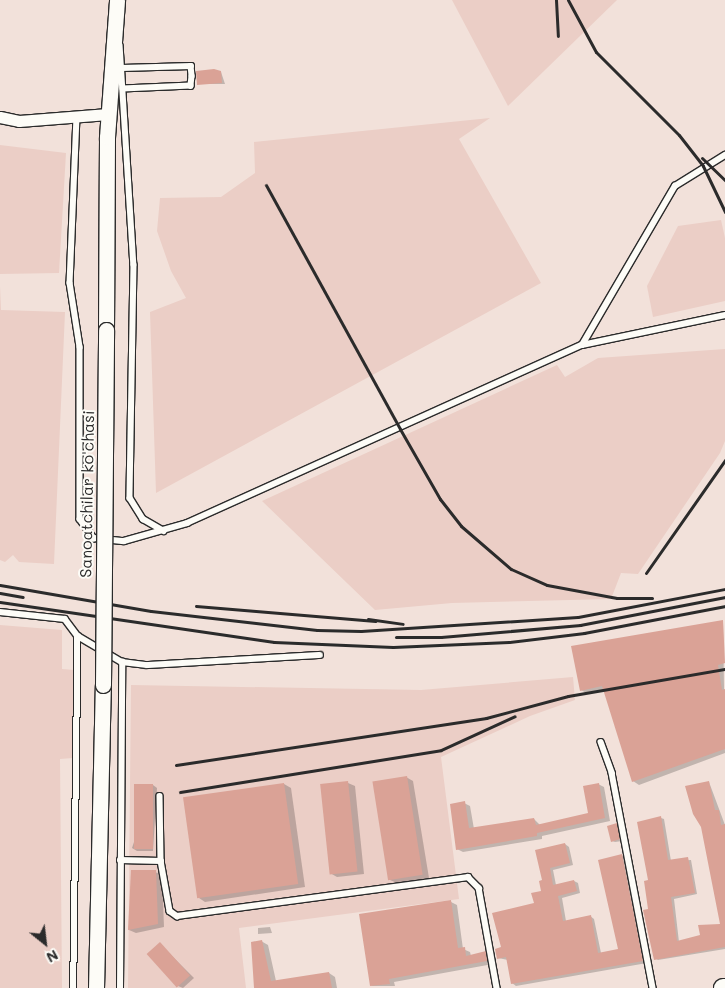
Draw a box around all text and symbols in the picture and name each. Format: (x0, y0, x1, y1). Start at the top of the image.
street label: Sanoatchilar ko'chasi (76, 410, 98, 578)
north arrow (20, 918, 70, 968)
text: N (43, 946, 62, 967)

